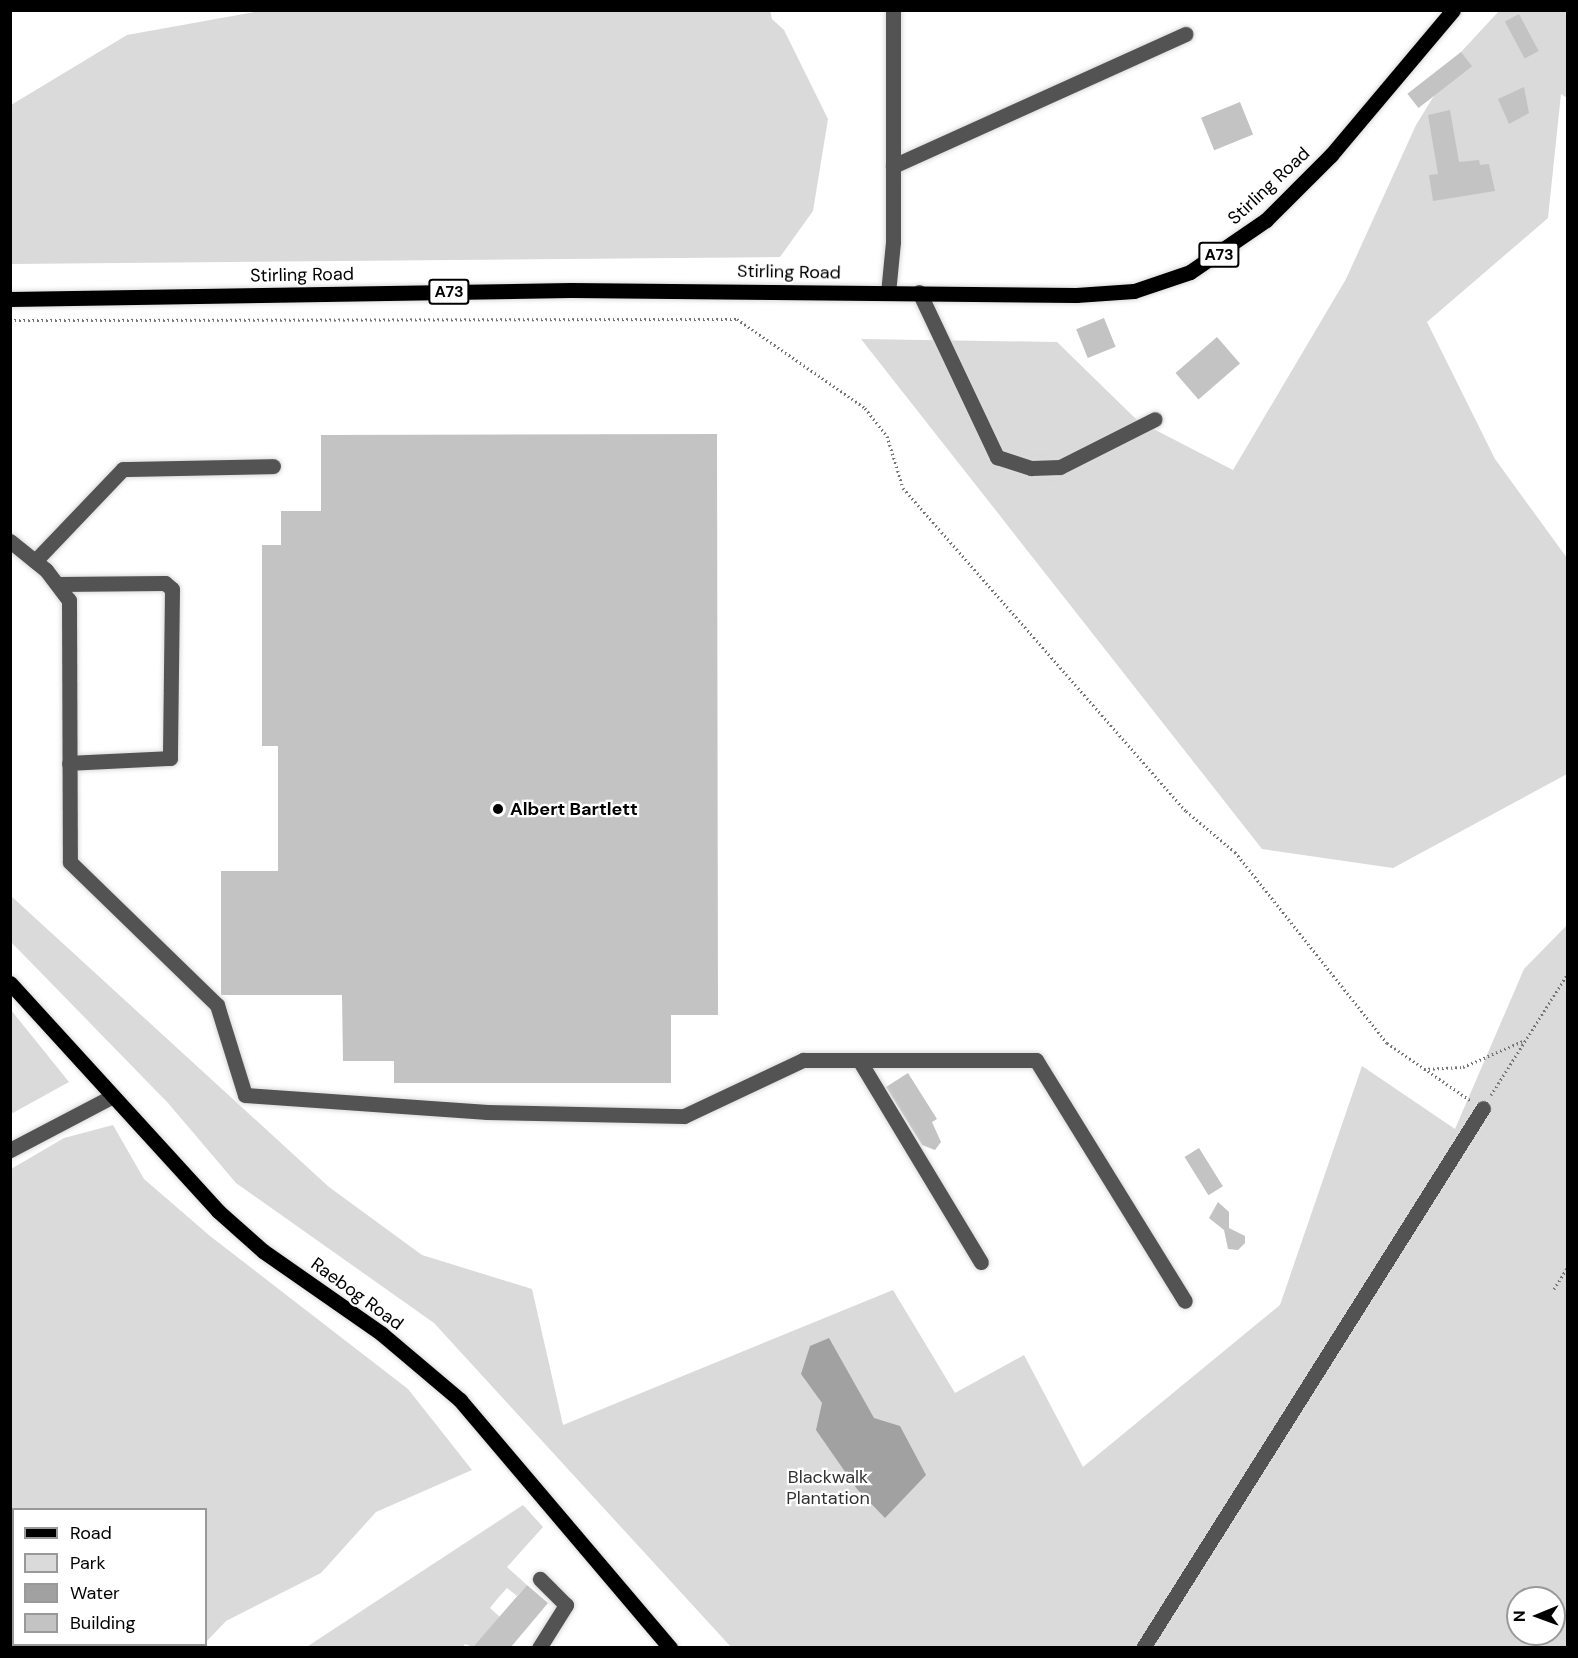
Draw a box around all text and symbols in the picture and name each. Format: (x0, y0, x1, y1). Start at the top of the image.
street label: Stirling Road (1224, 143, 1314, 229)
road number: A73 (1198, 242, 1240, 268)
street label: Stirling Road (737, 260, 841, 284)
street label: Stirling Road (250, 263, 354, 287)
road number: A73 (428, 279, 470, 305)
place label: Albert Bartlett (510, 798, 638, 820)
marker: Albert Bartlett (491, 802, 505, 816)
street label: Raebog Road (307, 1253, 407, 1335)
park label: Blackwalk Plantation (786, 1467, 870, 1510)
legend (12, 1508, 207, 1646)
text: Road (70, 1521, 112, 1545)
text: Park (70, 1551, 106, 1575)
text: Water (70, 1581, 120, 1605)
north arrow (1506, 1586, 1566, 1646)
text: N (1509, 1610, 1530, 1622)
text: Building (70, 1611, 135, 1635)

